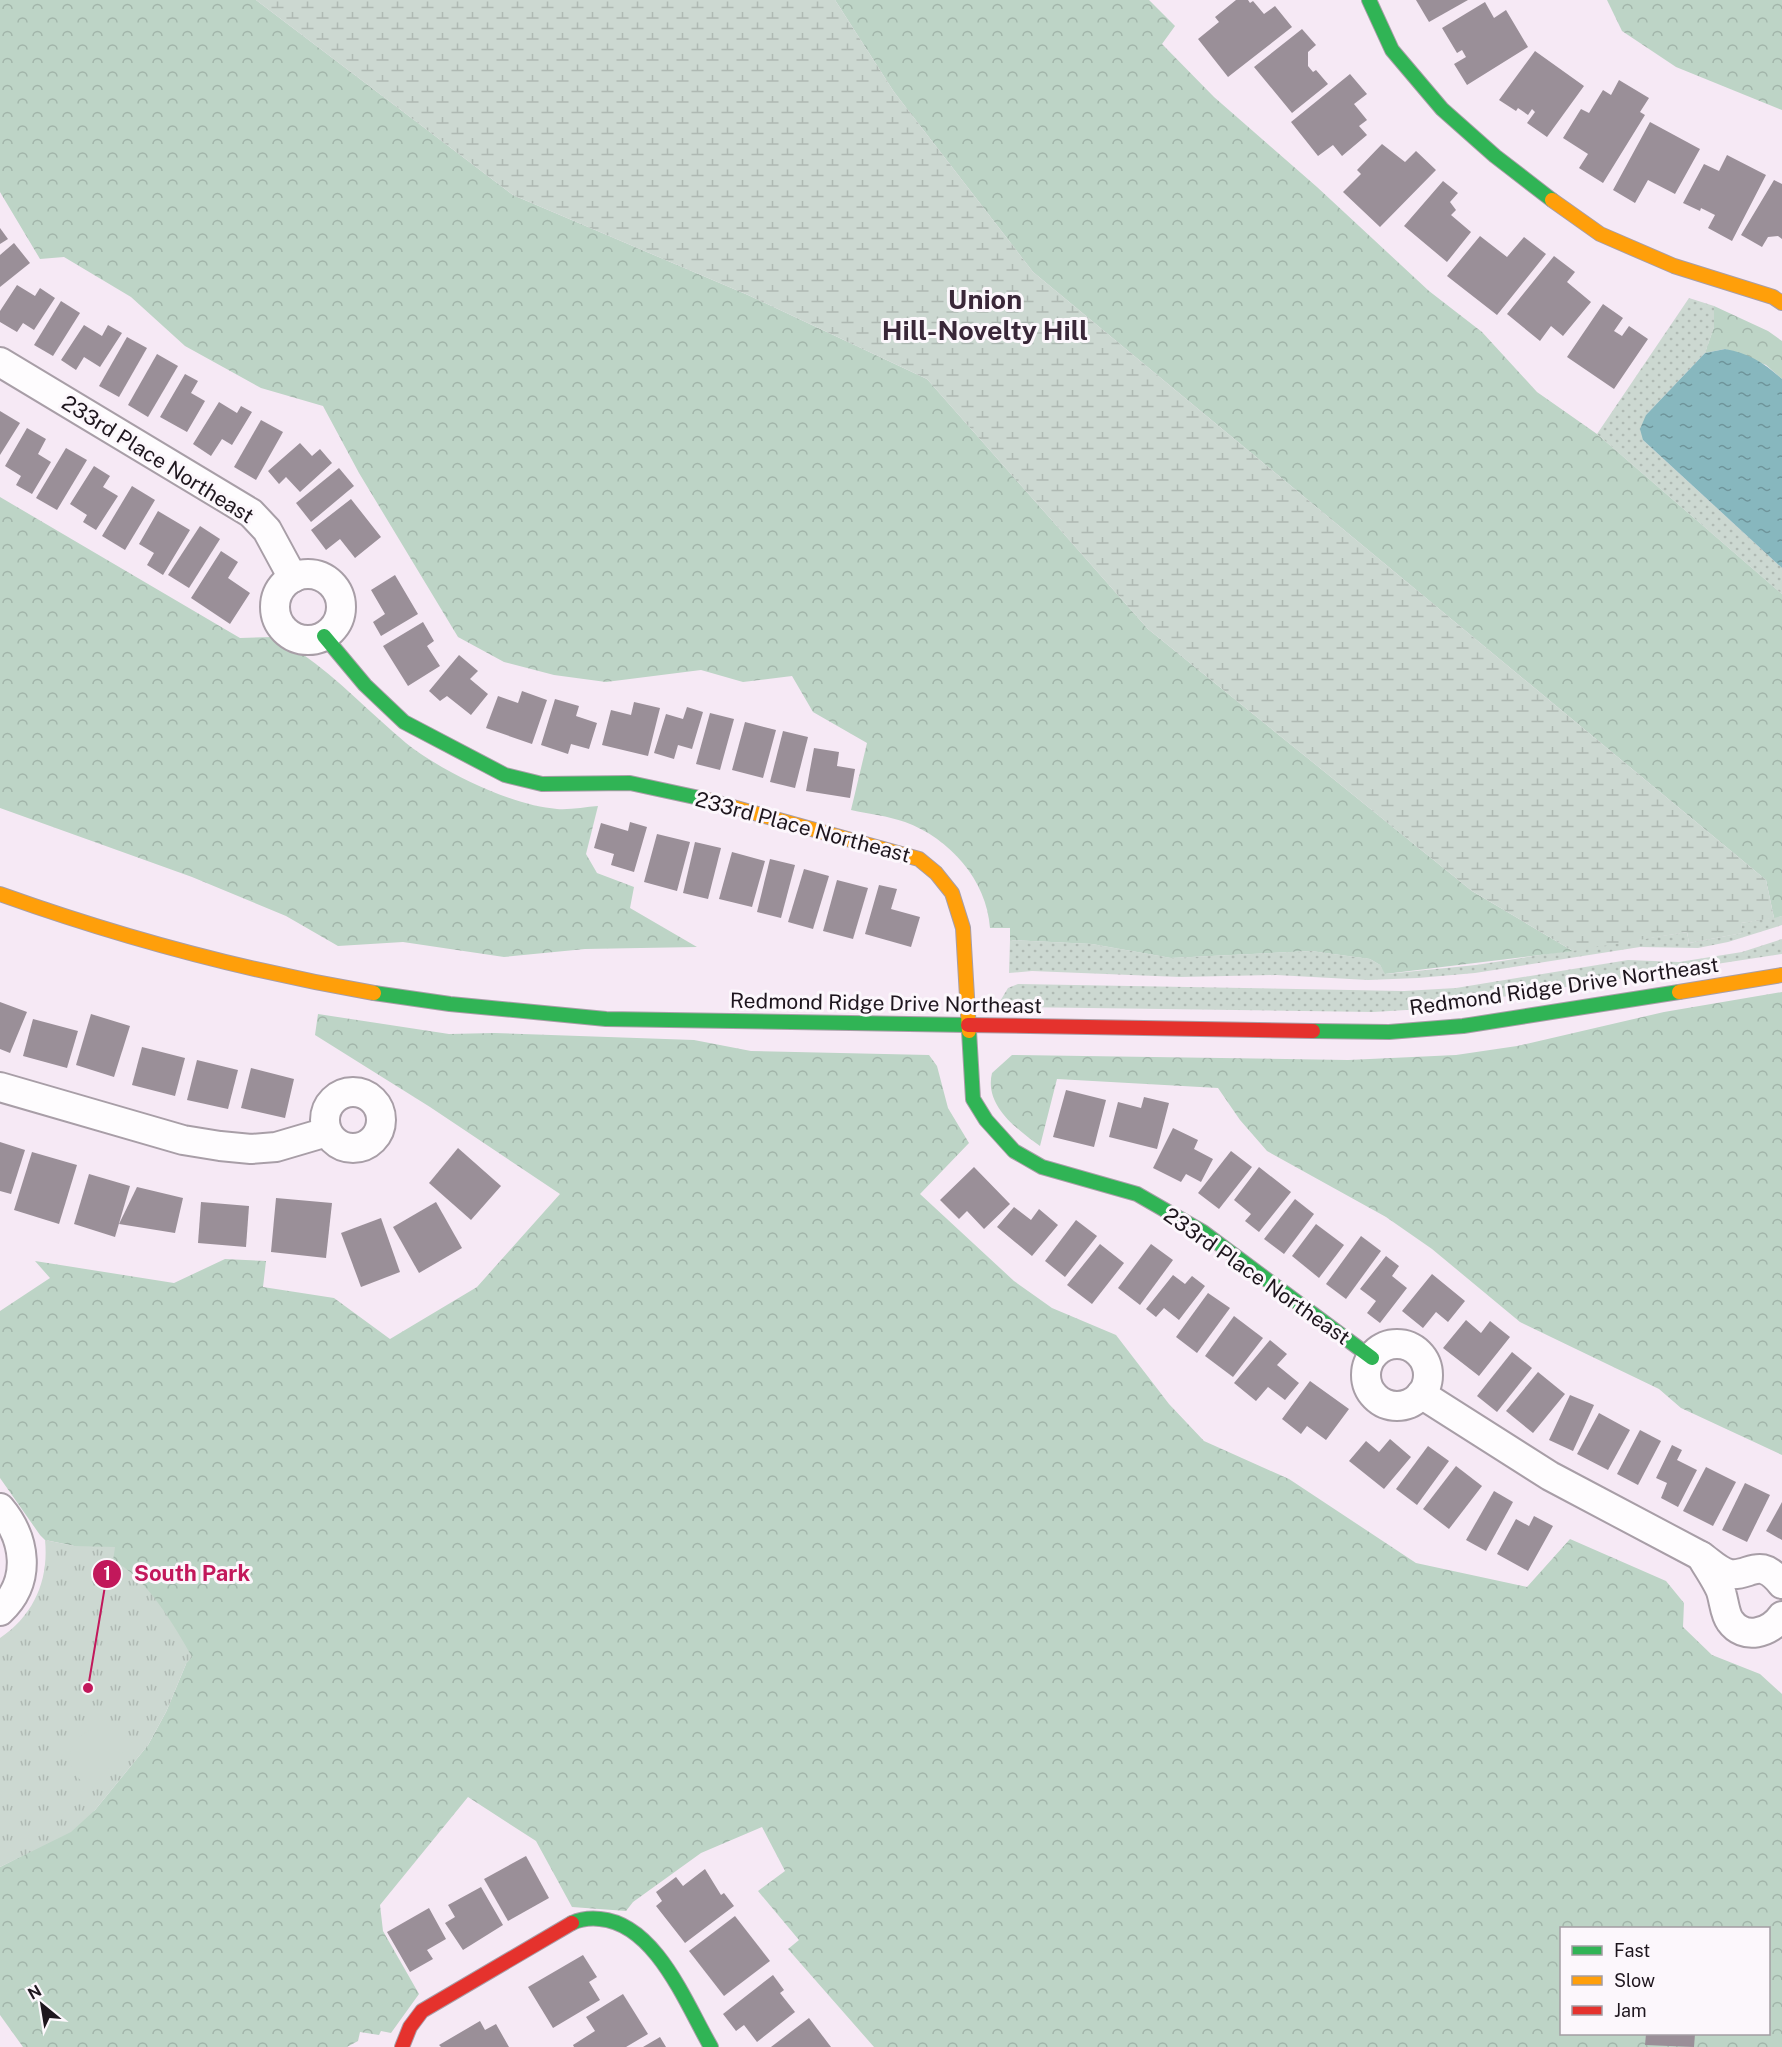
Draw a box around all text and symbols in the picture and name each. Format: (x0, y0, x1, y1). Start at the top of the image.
district label: Union Hill-Novelty Hill (882, 283, 1088, 346)
street label: 233rd Place Northeast (57, 390, 259, 528)
street label: 233rd Place Northeast (693, 786, 913, 868)
street label: Redmond Ridge Drive Northeast (1408, 952, 1720, 1020)
street label: Redmond Ridge Drive Northeast (730, 988, 1042, 1018)
street label: 233rd Place Northeast (1159, 1202, 1355, 1350)
callout: South Park (92, 1554, 262, 1594)
text: South Park (134, 1560, 250, 1586)
text: 1 (103, 1563, 111, 1584)
legend (1560, 1927, 1770, 2035)
text: Fast (1614, 1940, 1650, 1961)
text: Slow (1614, 1970, 1655, 1991)
north arrow (12, 1975, 72, 2035)
text: N (25, 1981, 45, 2004)
text: Jam (1614, 2000, 1647, 2021)

